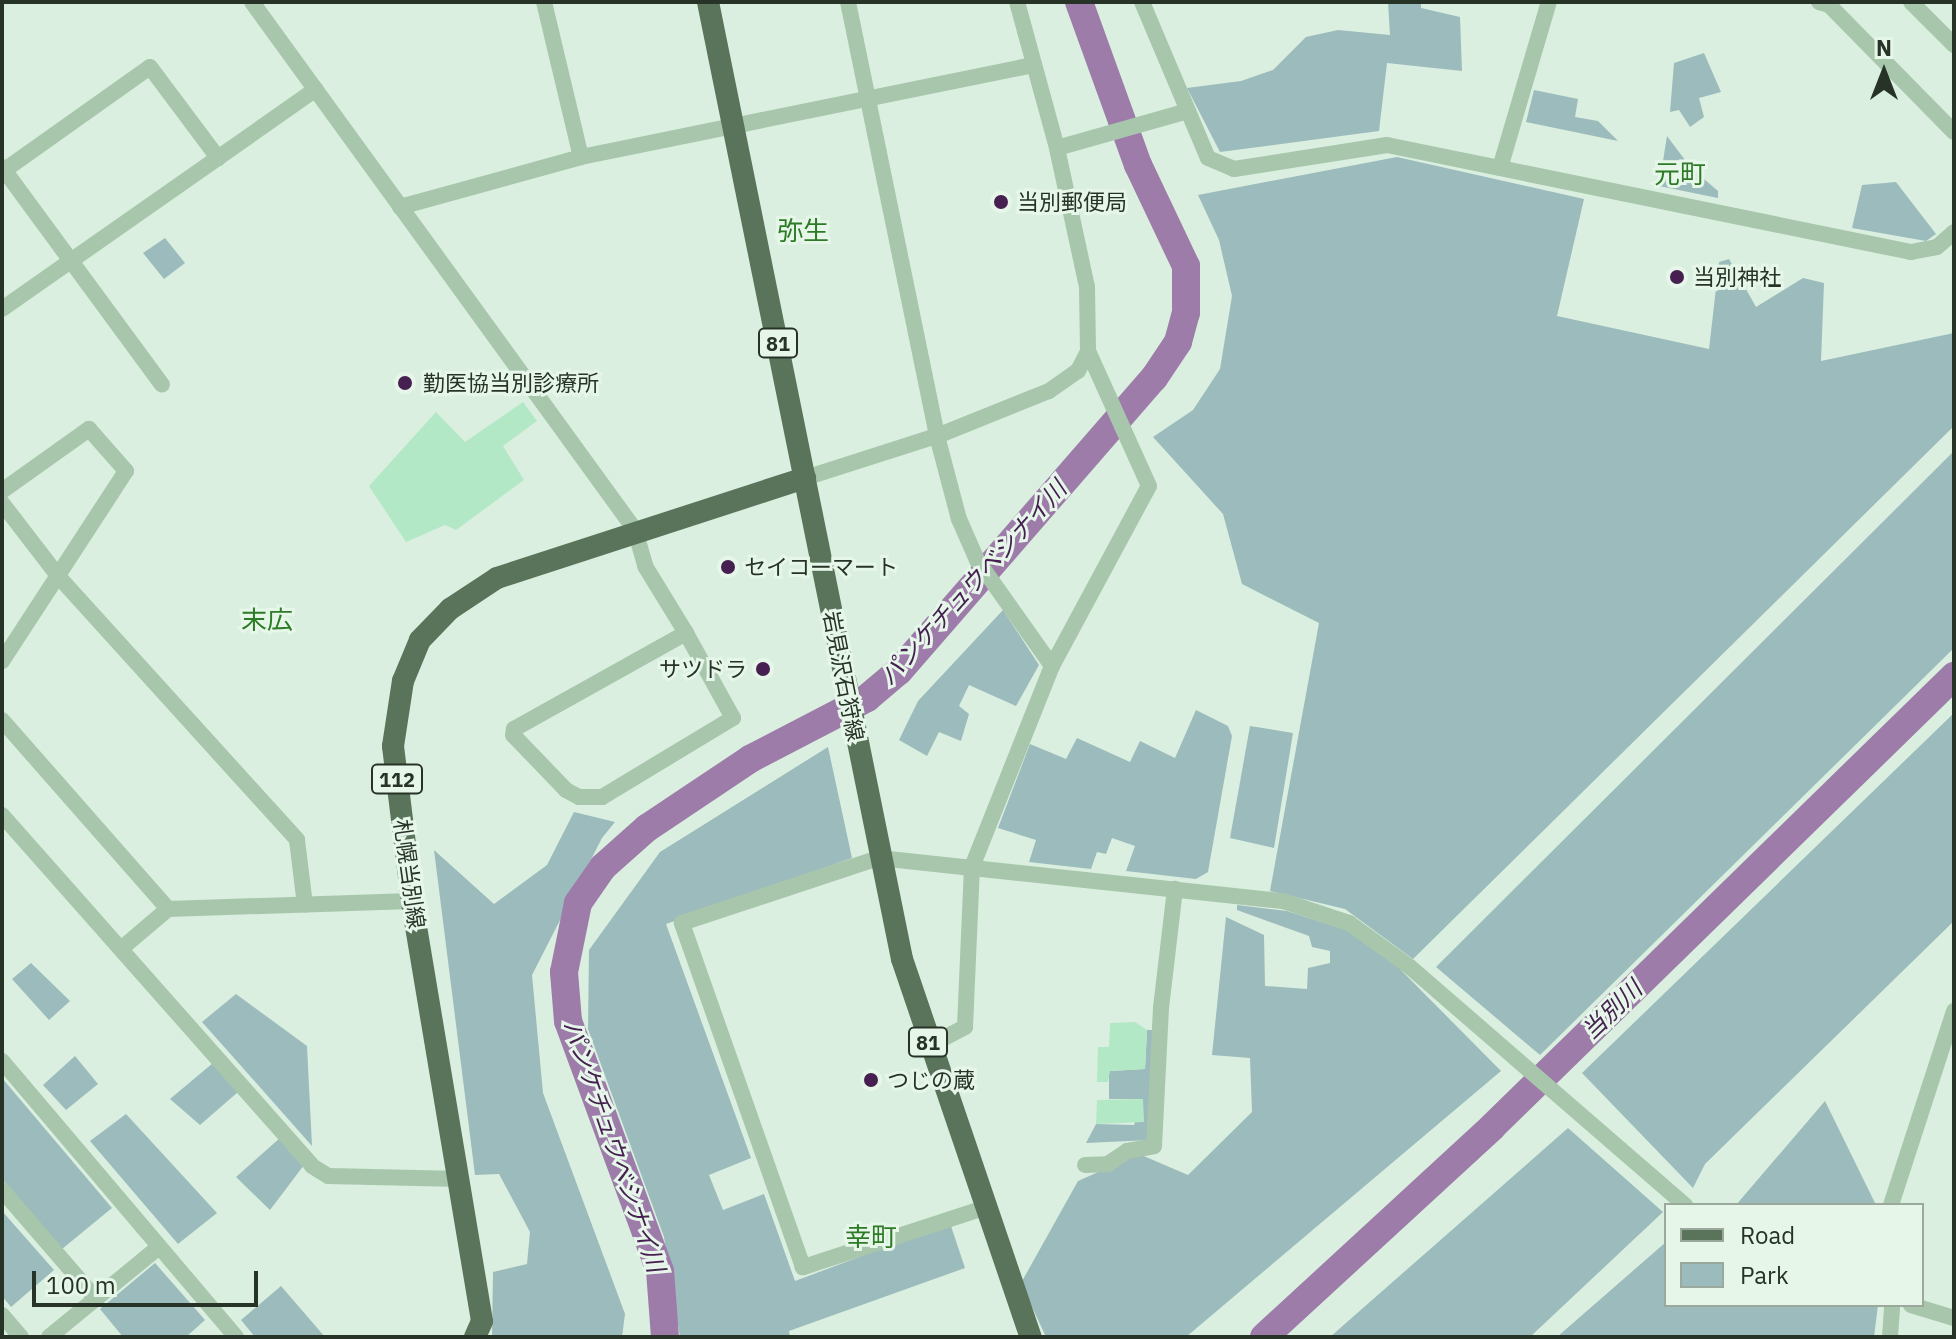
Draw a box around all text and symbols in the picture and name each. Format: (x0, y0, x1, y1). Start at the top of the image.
north arrow (1844, 32, 1924, 112)
text: N (1876, 33, 1892, 62)
district label: 元町 (1654, 158, 1706, 190)
place label: 当別郵便局 (1017, 189, 1127, 215)
marker: 当別郵便局 (992, 193, 1010, 211)
district label: 弥生 (777, 215, 829, 247)
place label: 当別神社 (1693, 264, 1781, 290)
marker: 当別神社 (1668, 268, 1686, 286)
road number: 81 (758, 327, 798, 359)
place label: 勤医協当別診療所 (423, 370, 599, 396)
marker: 勤医協当別診療所 (394, 372, 416, 394)
water label: パンケチュウベシナイ川 (874, 475, 1072, 691)
place label: セイコーマート (744, 554, 898, 580)
marker: セイコーマート (719, 558, 737, 576)
district label: 末広 (241, 604, 293, 636)
street label: 岩見沢石狩線 (818, 609, 870, 743)
place label: サツドラ (659, 656, 747, 682)
marker: サツドラ (754, 660, 772, 678)
road number: 112 (371, 763, 423, 795)
street label: 札幌当別線 (389, 818, 431, 930)
water label: 当別川 (1576, 975, 1648, 1045)
water label: パンケチュウベシナイ川 (557, 1017, 671, 1275)
road number: 81 (908, 1026, 948, 1058)
place label: つじの蔵 (887, 1067, 975, 1093)
marker: つじの蔵 (862, 1071, 880, 1089)
legend (1664, 1203, 1924, 1307)
text: Road (1740, 1219, 1795, 1251)
district label: 幸町 (845, 1221, 897, 1253)
scale bar (36, 1255, 262, 1305)
text: Park (1740, 1259, 1789, 1291)
text: 100 m (46, 1269, 116, 1301)

